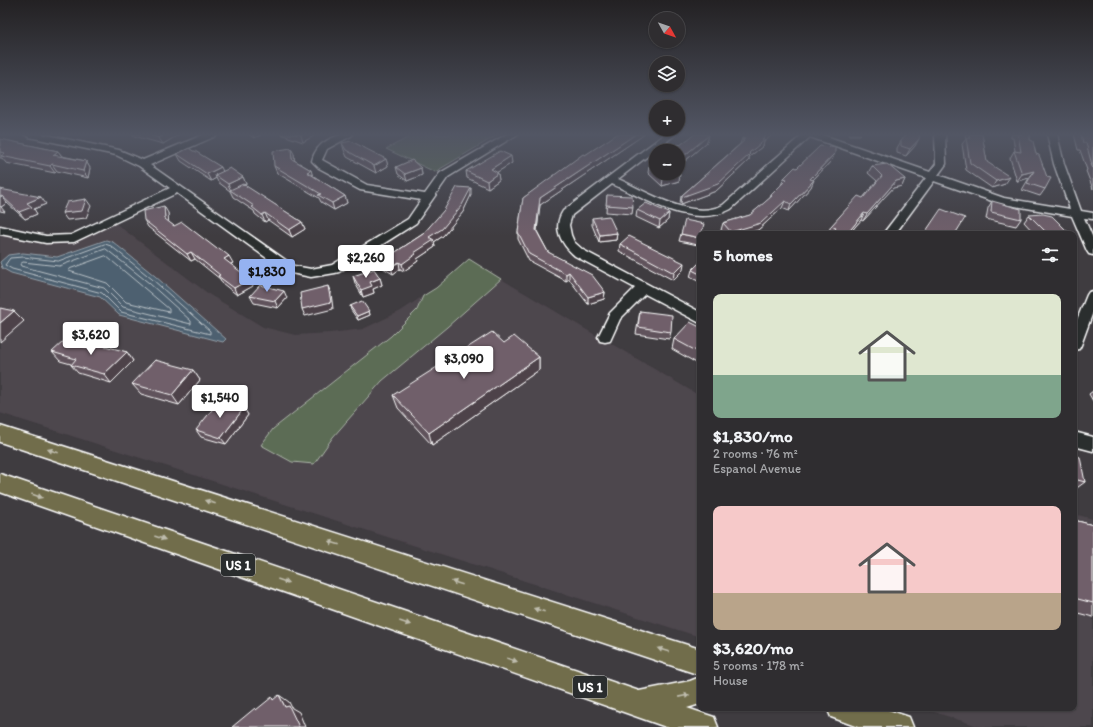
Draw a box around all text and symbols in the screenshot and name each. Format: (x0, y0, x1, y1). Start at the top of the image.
north arrow (649, 12, 685, 48)
map controls (649, 12, 685, 180)
button: layers (649, 56, 685, 92)
button: + (649, 100, 685, 136)
button: − (649, 144, 685, 180)
icon: filters (1039, 244, 1061, 266)
pin: $2,260 (333, 245, 399, 279)
text: 5 homes (713, 245, 773, 265)
text: $2,260 (347, 250, 385, 265)
pin: $1,830 (234, 259, 300, 293)
text: $1,830 (248, 264, 286, 279)
icon: home (851, 320, 923, 392)
pin: $3,620 (58, 322, 124, 356)
text: $3,620 (72, 327, 110, 342)
pin: $3,090 (431, 346, 497, 380)
text: $3,090 (444, 351, 484, 366)
pin: $1,540 (187, 385, 253, 419)
text: $1,540 (201, 390, 239, 405)
text: $1,830/mo (713, 426, 793, 446)
text: 2 rooms · 76 m² (713, 446, 798, 461)
one-way arrow (47, 448, 59, 454)
text: Espanol Avenue (713, 461, 801, 476)
one-way arrow (31, 493, 43, 499)
one-way arrow (204, 499, 216, 505)
icon: home (851, 532, 923, 604)
one-way arrow (154, 535, 166, 541)
one-way arrow (327, 540, 339, 546)
road number: US 1 (221, 554, 255, 576)
one-way arrow (277, 578, 289, 584)
one-way arrow (451, 580, 463, 586)
one-way arrow (533, 607, 545, 613)
one-way arrow (400, 621, 412, 627)
text: $3,620/mo (713, 638, 793, 658)
one-way arrow (657, 647, 669, 653)
one-way arrow (506, 658, 518, 664)
text: 5 rooms · 178 m² (713, 658, 804, 673)
text: House (713, 673, 748, 688)
road number: US 1 (573, 676, 607, 698)
one-way arrow (678, 692, 690, 698)

